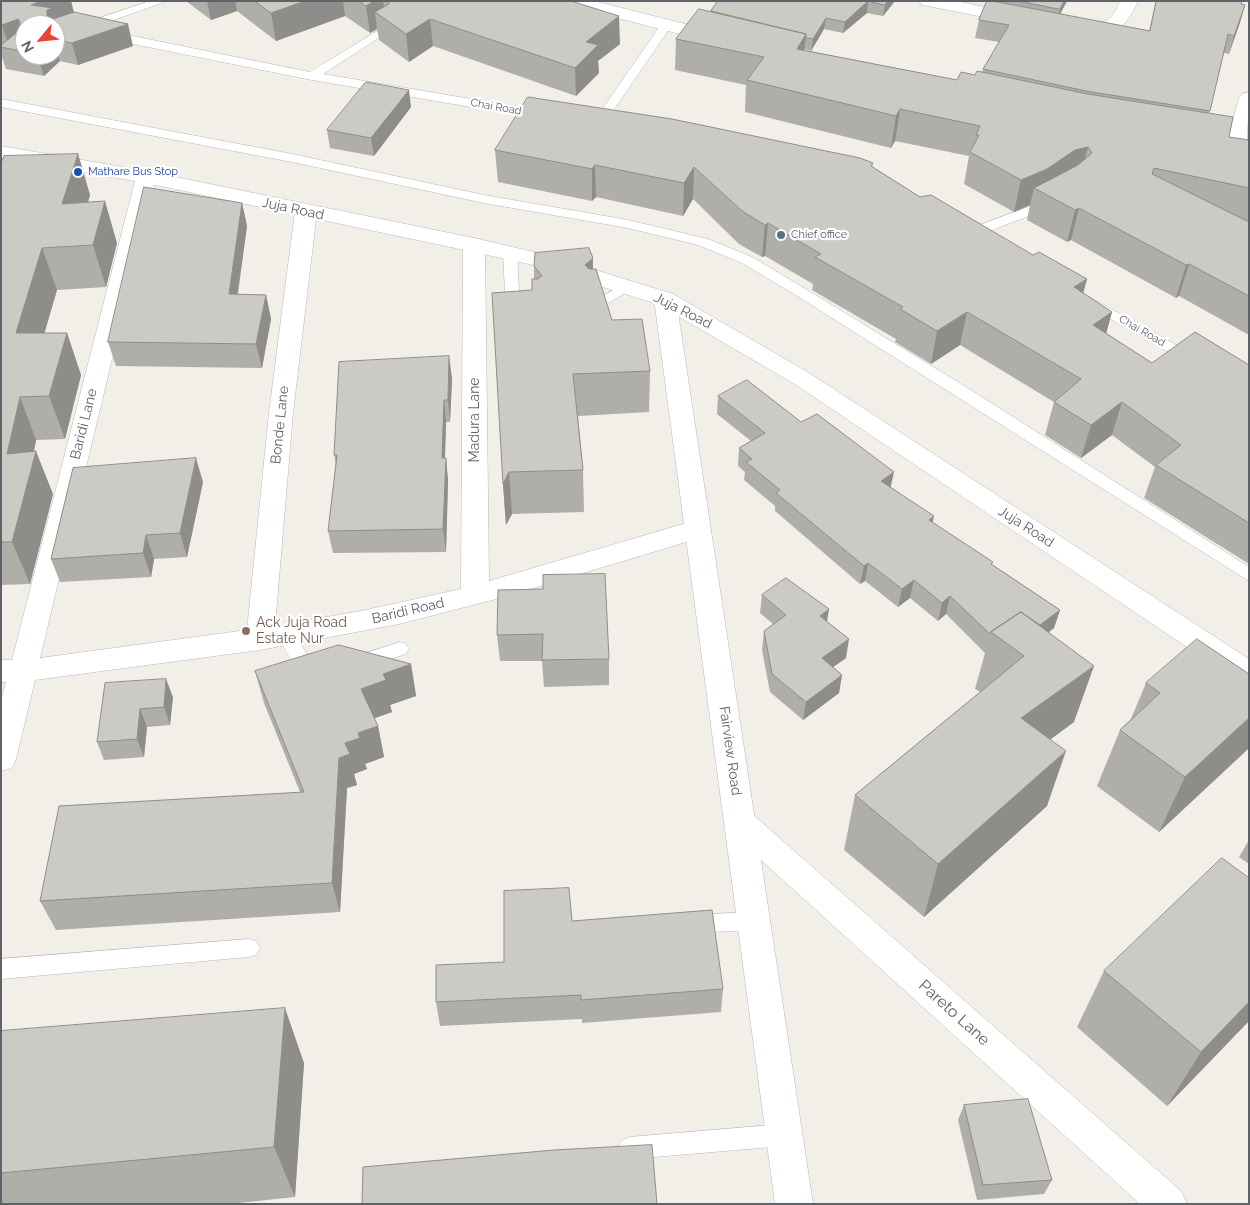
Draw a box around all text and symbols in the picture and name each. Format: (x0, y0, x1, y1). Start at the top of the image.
north arrow (15, 15, 65, 65)
text: N (18, 38, 37, 55)
street label: Chai Road (469, 96, 523, 118)
place label: Mathare Bus Stop (88, 165, 178, 179)
marker: Mathare Bus Stop (72, 166, 84, 178)
street label: Juja Road (260, 194, 326, 224)
place label: Chief office (791, 228, 847, 242)
marker: Chief office (775, 229, 787, 241)
street label: Juja Road (651, 289, 715, 333)
street label: Chai Road (1116, 312, 1168, 350)
street label: Madura Lane (467, 377, 483, 463)
street label: Bonde Lane (268, 385, 292, 465)
street label: Baridi Lane (67, 387, 101, 461)
street label: Juja Road (995, 503, 1057, 551)
street label: Baridi Road (370, 595, 446, 627)
place label: Ack Juja Road Estate Nur (256, 615, 347, 648)
marker: Ack Juja Road Estate Nur (240, 625, 252, 637)
street label: Fairview Road (715, 705, 745, 797)
street label: Pareto Lane (915, 976, 993, 1050)

